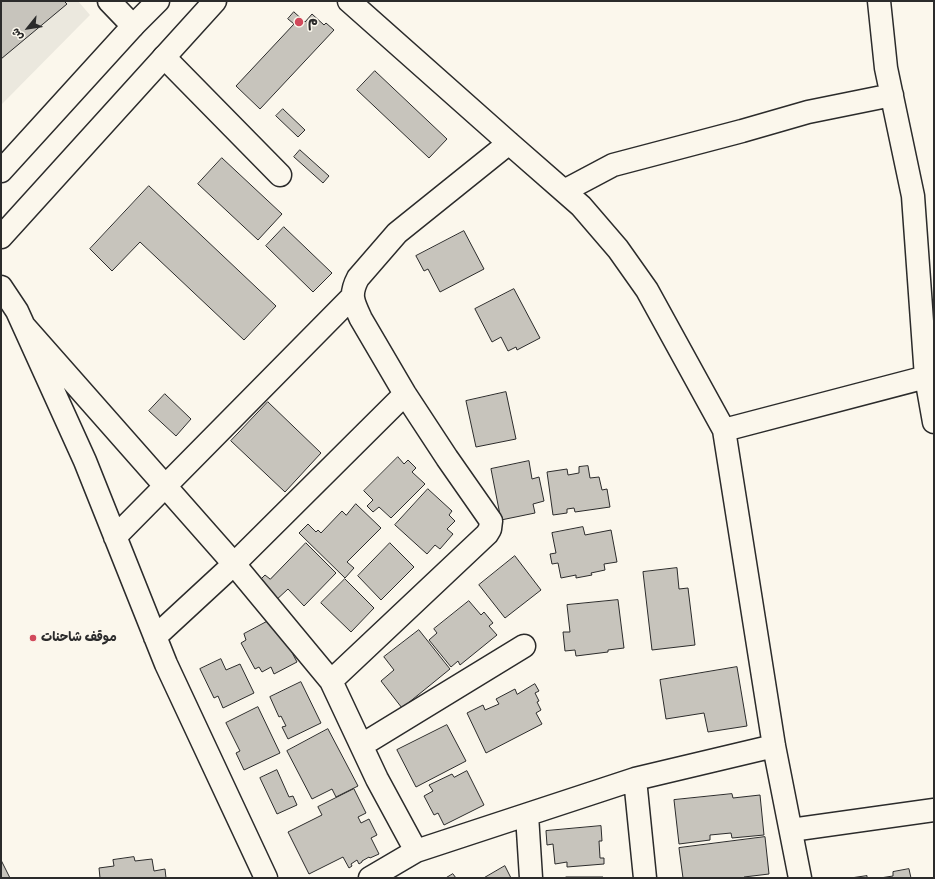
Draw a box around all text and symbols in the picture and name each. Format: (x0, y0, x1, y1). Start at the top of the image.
north arrow (8, 8, 48, 48)
place label: م (308, 14, 318, 30)
marker: م (293, 16, 305, 28)
text: ش (9, 26, 26, 43)
place label: موقف شاحنات (41, 630, 117, 646)
marker: موقف شاحنات (28, 633, 38, 643)

